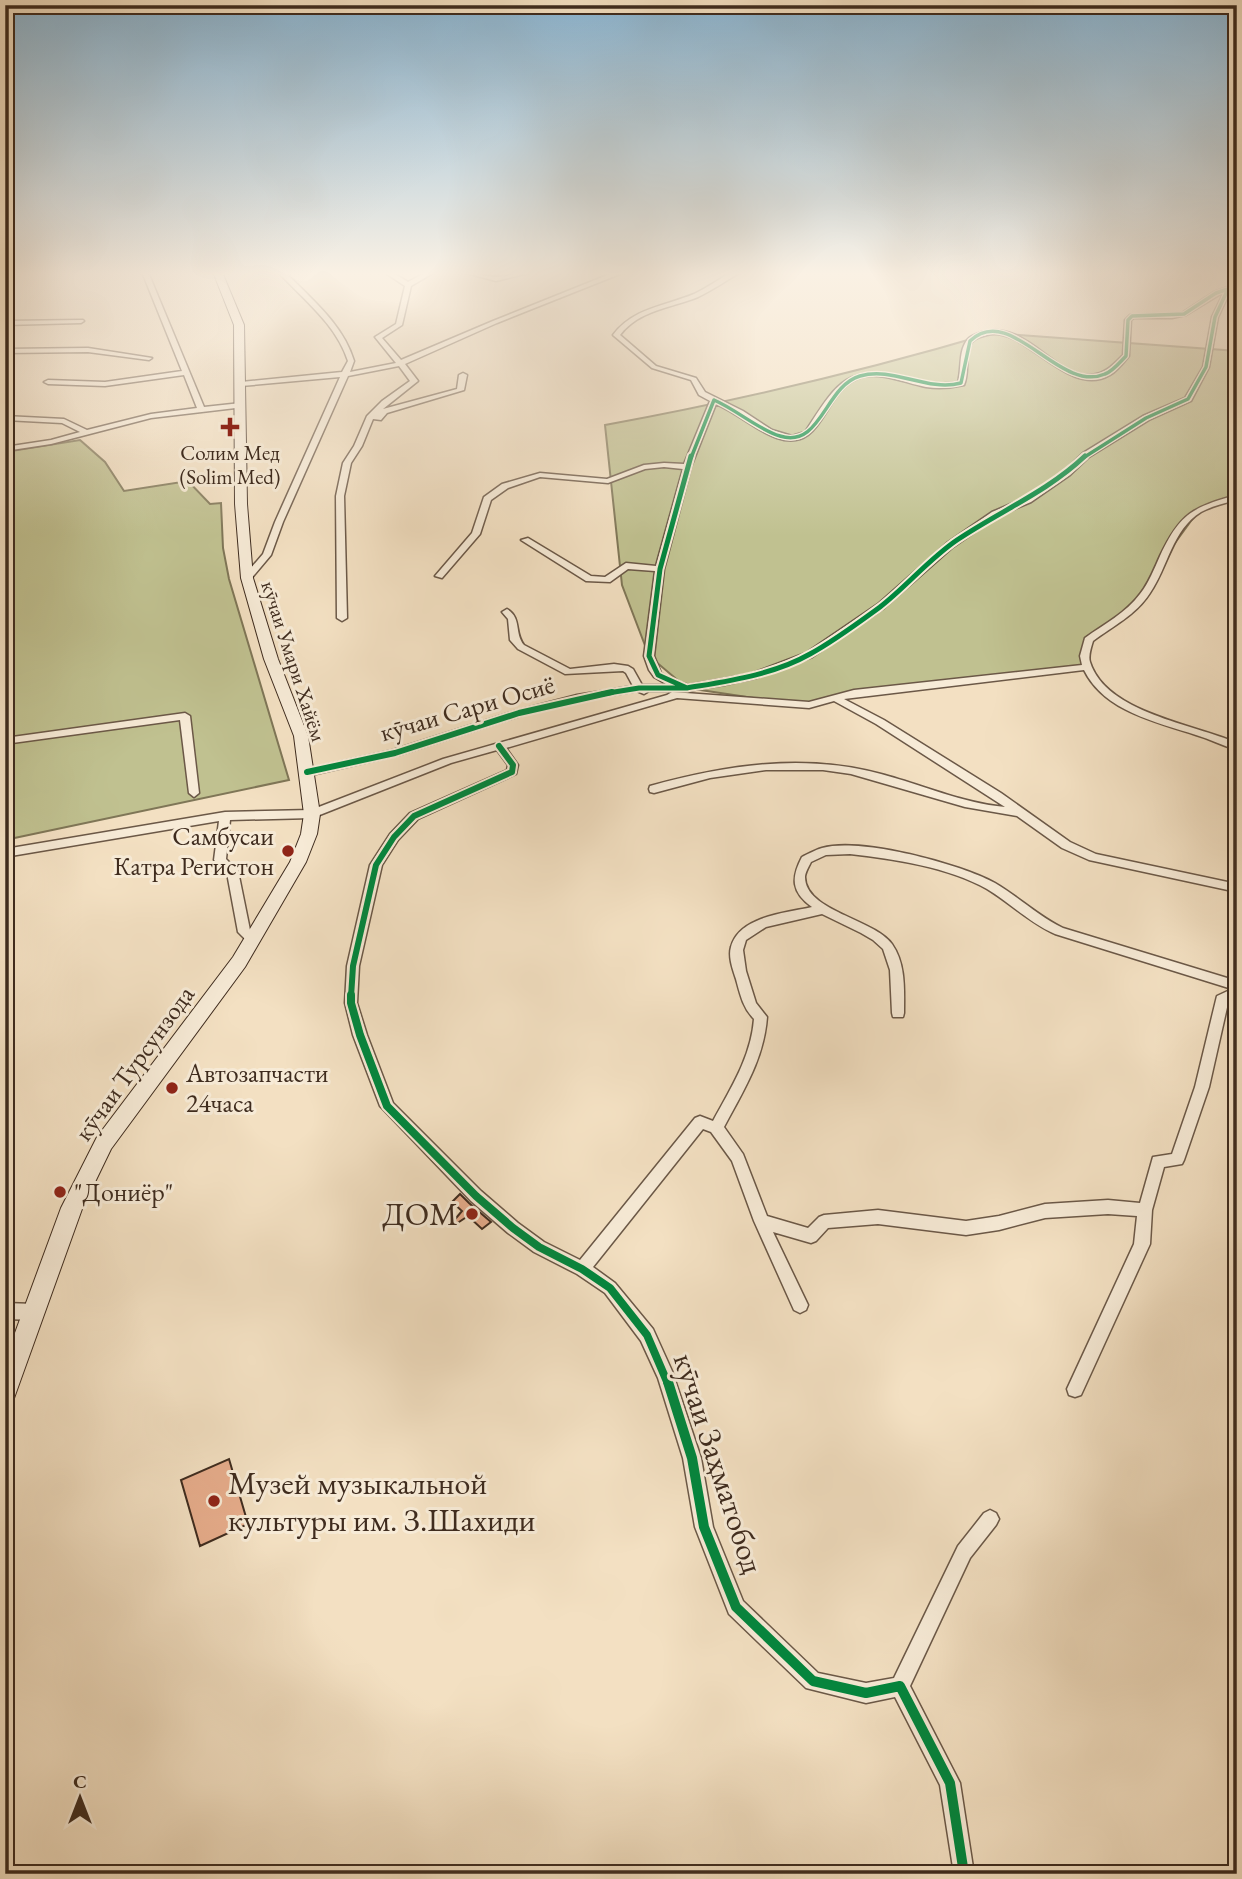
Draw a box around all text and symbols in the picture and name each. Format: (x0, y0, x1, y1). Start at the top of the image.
marker: Солим Мед (Solim Med) (220, 417, 240, 437)
place label: Солим Мед (Solim Med) (180, 439, 280, 490)
street label: кӯчаи Умари Хайём (255, 577, 333, 745)
street label: кӯчаи Сари Осиё (376, 667, 558, 749)
place label: Самбусаи Катра Регистон (113, 819, 274, 883)
marker: Самбусаи Катра Регистон (280, 843, 296, 859)
street label: кӯчаи Турсунзода (66, 978, 202, 1147)
place label: Автозапчасти 24часа (185, 1056, 329, 1120)
marker: Автозапчасти 24часа (164, 1080, 180, 1096)
place label: "Дониёр" (74, 1175, 173, 1209)
marker: "Дониёр" (52, 1184, 68, 1200)
place label: ДОМ (382, 1193, 458, 1235)
marker: ДОМ (464, 1206, 480, 1222)
street label: кӯчаи Заҳматобод (664, 1348, 774, 1579)
place label: Музей музыкальной культуры им. З.Шахиди (228, 1462, 535, 1541)
marker: Музей музыкальной культуры им. З.Шахиди (206, 1493, 222, 1509)
north arrow (46, 1764, 116, 1834)
text: С (73, 1769, 87, 1794)

